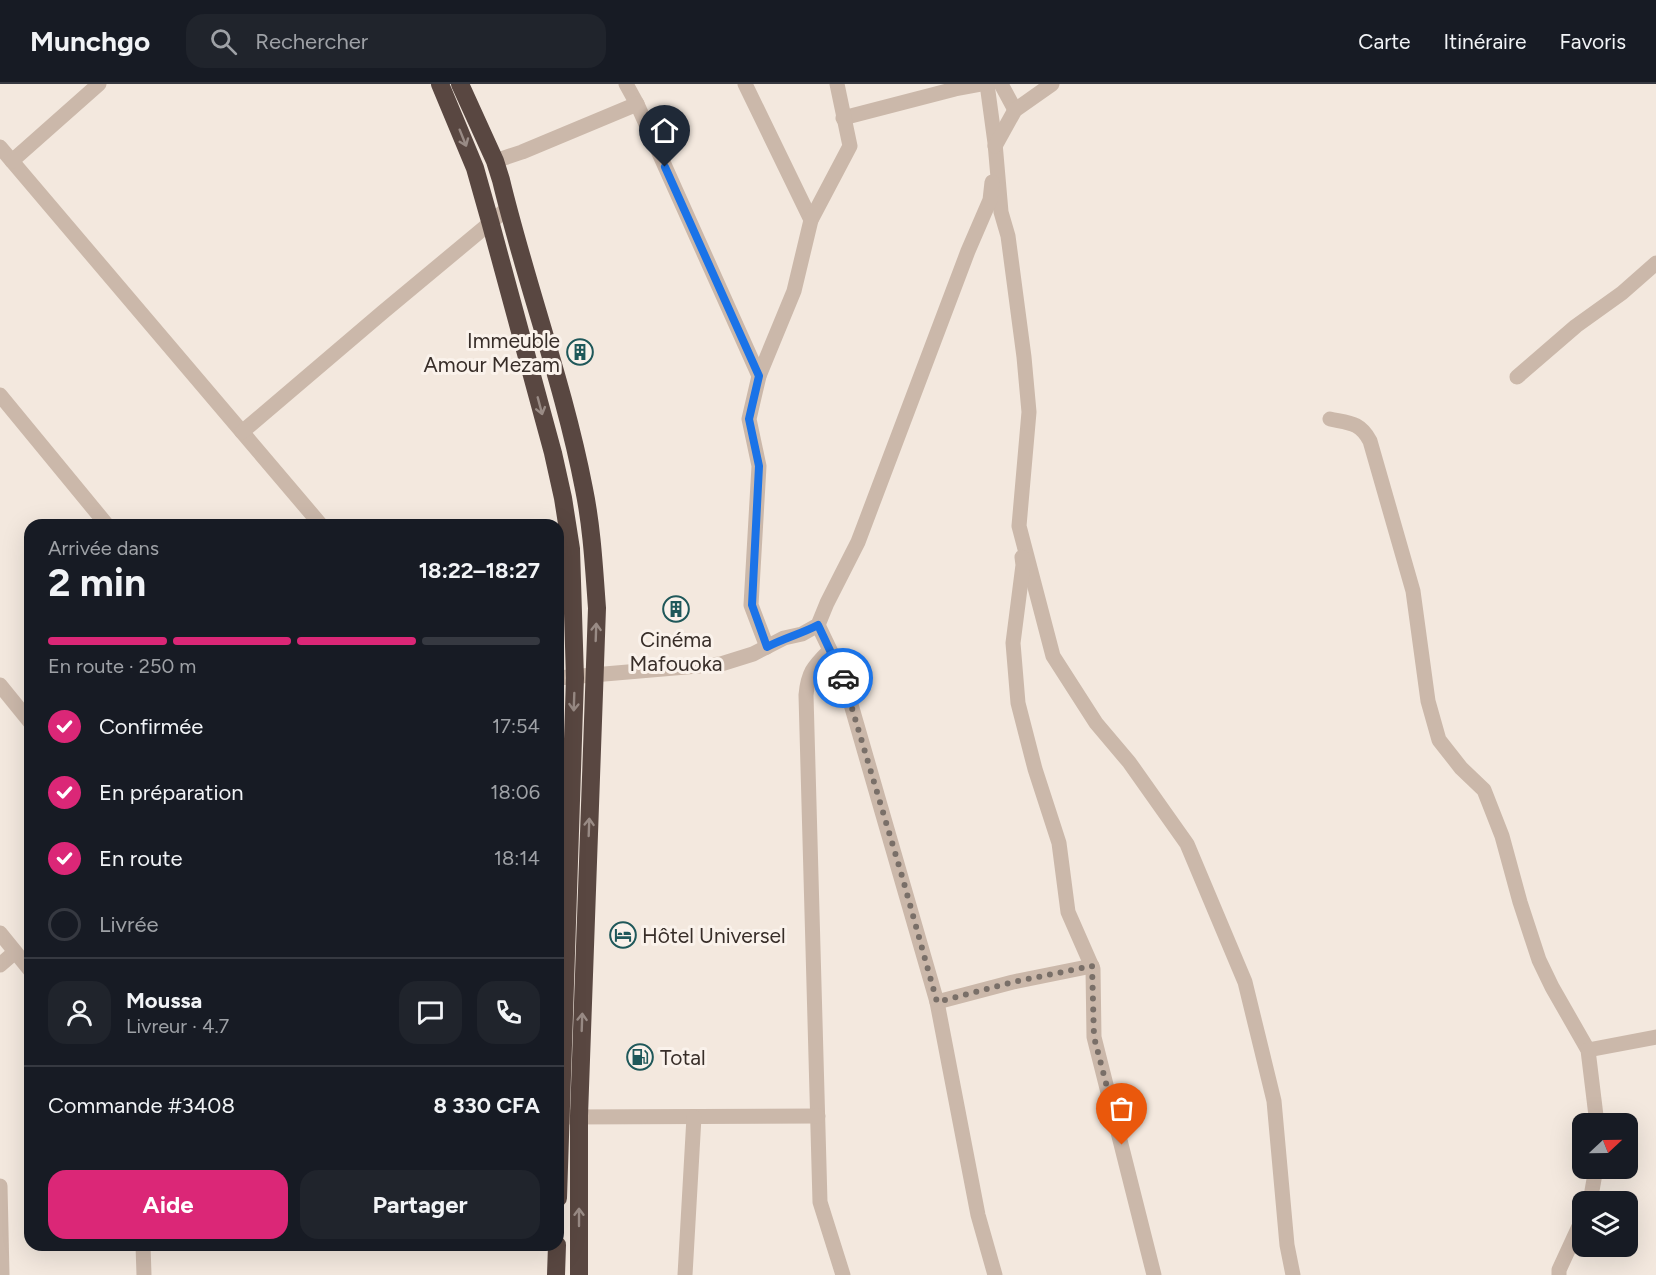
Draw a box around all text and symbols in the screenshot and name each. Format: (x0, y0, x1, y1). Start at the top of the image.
search box (186, 14, 606, 68)
text: Munchgo (30, 24, 150, 58)
icon: search (207, 25, 240, 58)
text: Rechercher (255, 28, 368, 55)
text: Carte (1358, 29, 1411, 54)
text: Itinéraire (1444, 29, 1527, 54)
text: Favoris (1560, 29, 1626, 54)
pin (639, 105, 690, 167)
icon: home (648, 114, 681, 147)
one-way arrow (458, 128, 469, 147)
place label: Immeuble Amour Mezam (424, 328, 560, 377)
building icon: Immeuble Amour Mezam (565, 337, 595, 367)
one-way arrow (535, 396, 546, 415)
text: Arrivée dans (48, 536, 159, 560)
text: 18:22–18:27 (419, 557, 540, 584)
text: 2 min (48, 559, 146, 606)
building icon: Cinéma Mafouoka (661, 594, 691, 624)
one-way arrow (591, 622, 602, 642)
place label: Cinéma Mafouoka (630, 627, 722, 676)
courier (813, 648, 873, 708)
text: En route · 250 m (48, 654, 196, 678)
icon: car (827, 662, 860, 695)
one-way arrow (569, 692, 580, 712)
icon: check (48, 710, 81, 743)
text: Confirmée (99, 713, 203, 740)
text: 17:54 (492, 714, 540, 738)
icon: check (48, 776, 81, 809)
text: En préparation (99, 779, 244, 806)
text: 18:06 (490, 780, 540, 804)
one-way arrow (583, 817, 594, 837)
icon: check (48, 842, 81, 875)
text: En route (99, 845, 182, 872)
text: 18:14 (494, 846, 540, 870)
text: Livrée (99, 911, 158, 938)
hotel icon: Hôtel Universel (608, 920, 638, 950)
place label: Hôtel Universel (642, 923, 786, 948)
button: person (48, 981, 111, 1044)
button: chat (399, 981, 462, 1044)
button: phone (477, 981, 540, 1044)
text: Moussa (126, 987, 202, 1014)
one-way arrow (577, 1012, 588, 1032)
text: Livreur · 4.7 (126, 1014, 229, 1038)
fuel station icon: Total (625, 1042, 655, 1072)
place label: Total (660, 1045, 706, 1070)
pin (1096, 1083, 1147, 1145)
text: Commande #3408 (48, 1092, 235, 1119)
text: 8 330 CFA (433, 1092, 540, 1119)
icon: bag (1105, 1092, 1138, 1125)
north arrow (1572, 1113, 1638, 1179)
map controls (1572, 1113, 1638, 1257)
button: Aide (48, 1170, 288, 1239)
button: Partager (300, 1170, 540, 1239)
button: layers (1572, 1191, 1638, 1257)
one-way arrow (573, 1207, 585, 1227)

